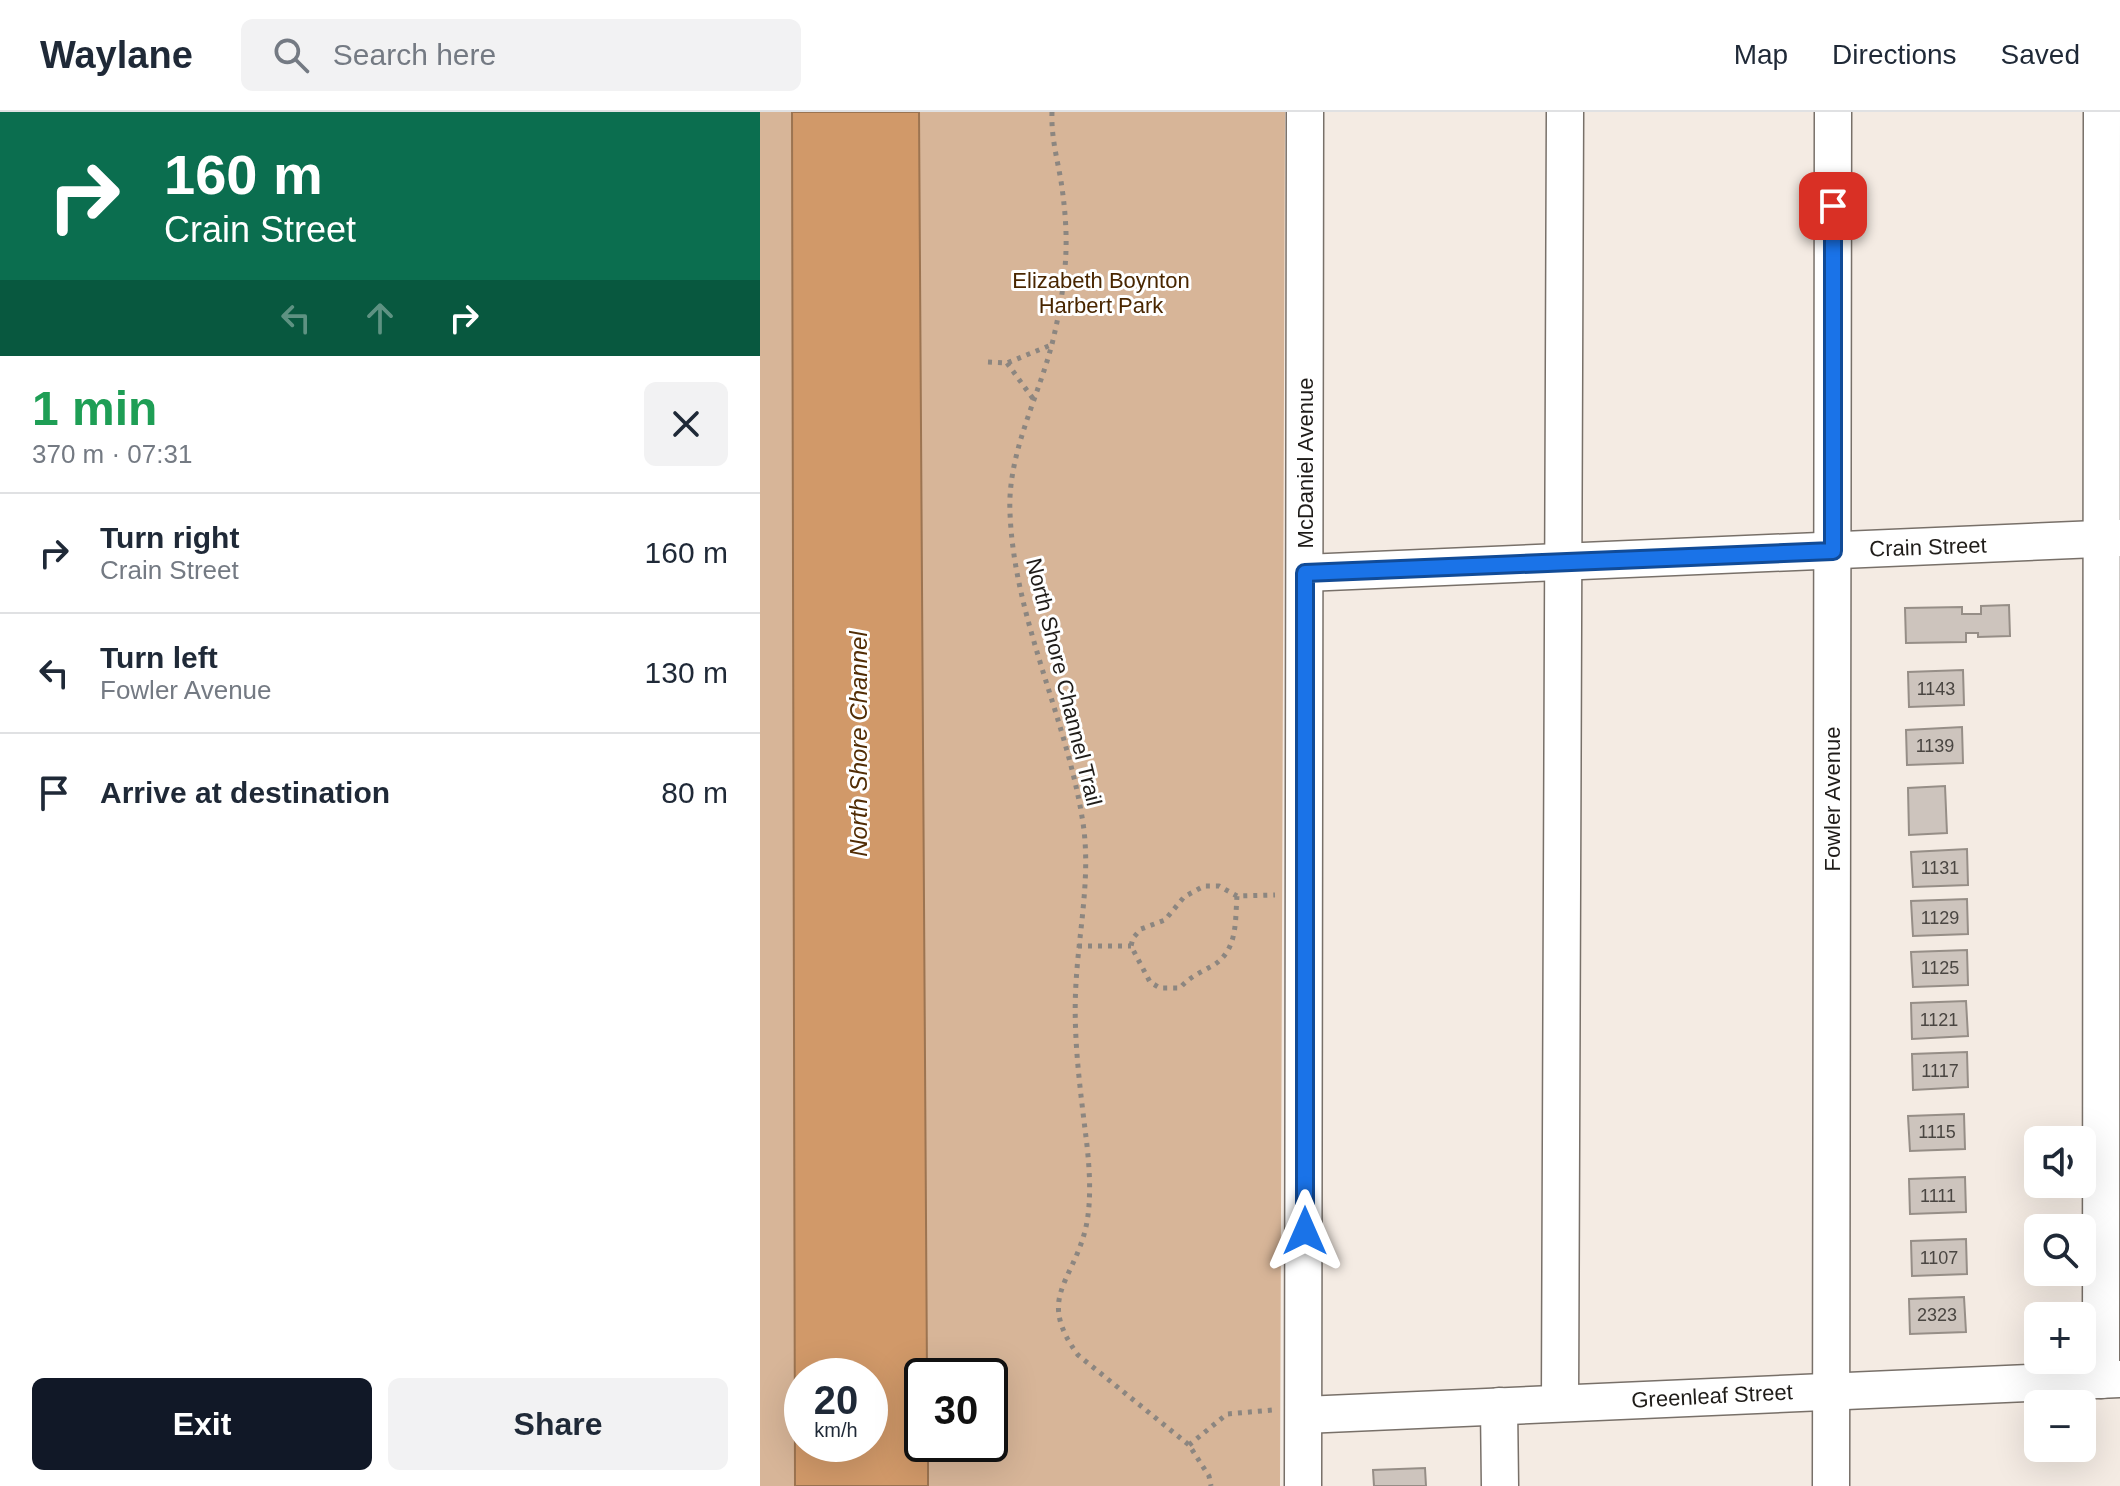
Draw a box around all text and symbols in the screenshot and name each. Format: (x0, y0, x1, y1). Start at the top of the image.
search box (241, 19, 801, 91)
icon: search (269, 33, 313, 77)
text: Waylane (40, 34, 193, 76)
text: Search here (333, 38, 496, 71)
text: Map (1734, 39, 1788, 70)
text: Directions (1832, 39, 1957, 70)
text: Saved (2001, 39, 2080, 70)
text: 160 m (164, 143, 323, 206)
icon: right (32, 144, 136, 248)
pin (1799, 172, 1867, 240)
icon: arrive (1811, 184, 1855, 228)
text: Crain Street (164, 209, 356, 250)
park label: Elizabeth Boynton Harbert Park (1012, 268, 1190, 318)
icon: left (274, 296, 318, 340)
icon: ahead (358, 296, 402, 340)
icon: right (442, 296, 486, 340)
street label: McDaniel Avenue (1293, 378, 1318, 548)
text: 1 min (32, 382, 157, 435)
button: close (644, 382, 728, 466)
text: 370 m · 07:31 (32, 439, 192, 469)
text: Turn right (100, 521, 239, 554)
icon: right (32, 531, 76, 575)
street label: Crain Street (1869, 532, 1987, 562)
text: 160 m (645, 536, 728, 569)
text: Crain Street (100, 555, 239, 585)
street label: North Shore Channel Trail (1021, 556, 1107, 808)
water label: North Shore Channel (845, 631, 872, 857)
text: Turn left (100, 641, 218, 674)
icon: left (32, 651, 76, 695)
text: 130 m (645, 656, 728, 689)
text: Fowler Avenue (100, 675, 272, 705)
house number: 1143 (1917, 679, 1955, 699)
street label: Fowler Avenue (1820, 726, 1845, 872)
house number: 1139 (1916, 736, 1954, 756)
icon: arrive (32, 771, 76, 815)
text: Arrive at destination (100, 776, 390, 809)
text: 80 m (661, 776, 728, 809)
house number: 1131 (1921, 858, 1959, 878)
house number: 1129 (1921, 908, 1959, 928)
house number: 1125 (1921, 958, 1959, 978)
house number: 1121 (1920, 1010, 1958, 1030)
house number: 1117 (1921, 1061, 1959, 1081)
house number: 1115 (1918, 1122, 1956, 1142)
map controls (2024, 1126, 2096, 1462)
button: sound (2024, 1126, 2096, 1198)
house number: 1111 (1920, 1186, 1956, 1206)
position arrow (1263, 1189, 1347, 1273)
button: search (2024, 1214, 2096, 1286)
house number: 1107 (1920, 1248, 1958, 1268)
button: + (2024, 1302, 2096, 1374)
house number: 2323 (1917, 1305, 1957, 1325)
speed limit sign: 30 (904, 1358, 1008, 1462)
button: Exit (32, 1378, 372, 1470)
button: Share (388, 1378, 728, 1470)
text: 20 (814, 1378, 858, 1422)
street label: Greenleaf Street (1631, 1379, 1793, 1413)
button: − (2024, 1390, 2096, 1462)
text: km/h (814, 1419, 858, 1441)

